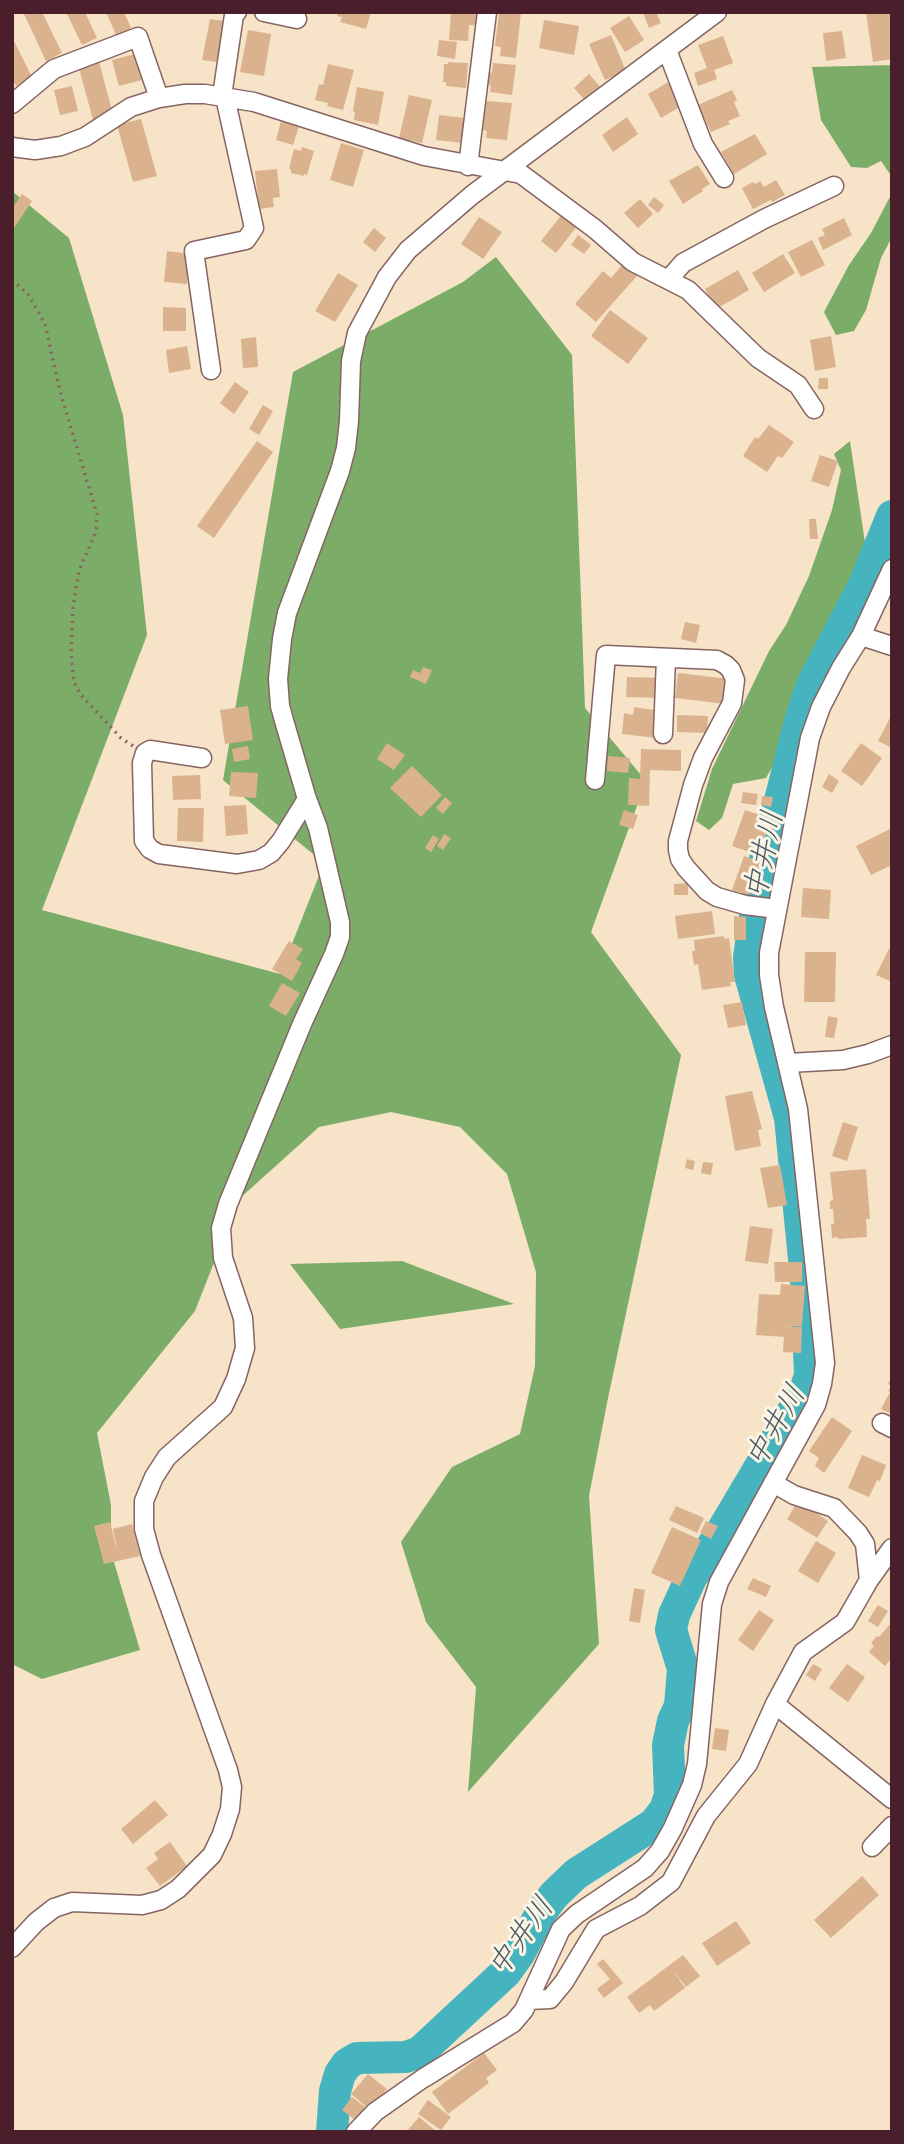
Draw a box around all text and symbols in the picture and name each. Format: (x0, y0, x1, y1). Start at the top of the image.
water label: 中井川 (741, 808, 795, 904)
water label: 中井川 (741, 1380, 817, 1476)
water label: 中井川 (483, 1892, 565, 1986)

